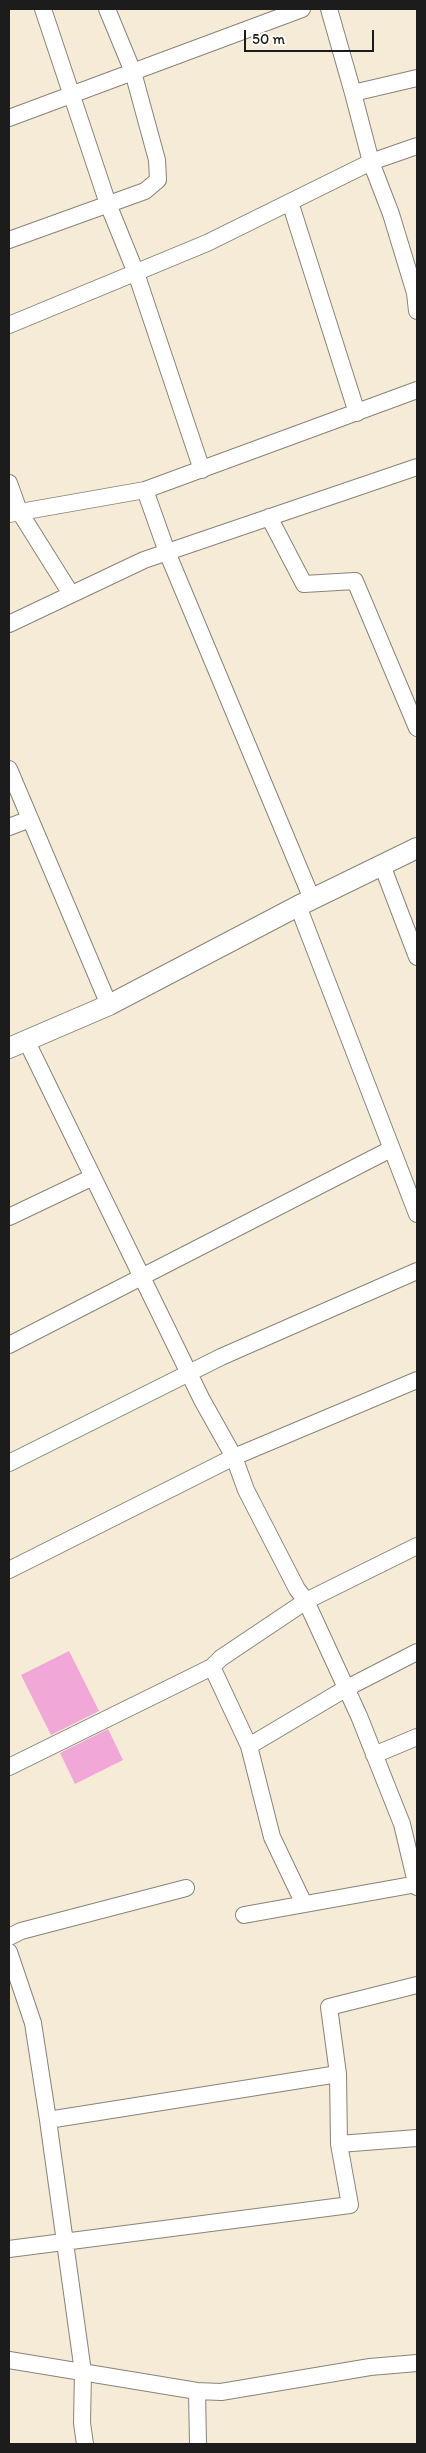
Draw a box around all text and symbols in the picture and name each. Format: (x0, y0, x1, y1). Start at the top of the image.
scale bar (246, 20, 376, 52)
text: 50 m (252, 30, 285, 48)

